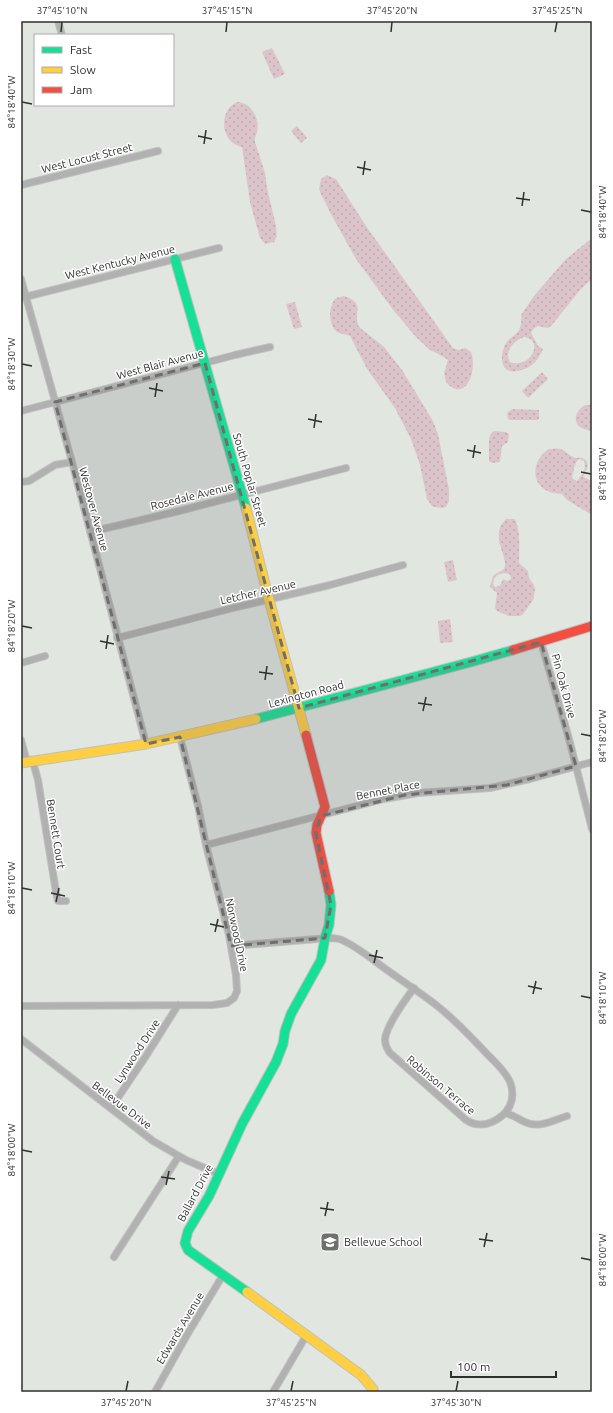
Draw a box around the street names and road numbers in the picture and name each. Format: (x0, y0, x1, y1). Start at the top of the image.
street label: West Locust Street (40, 141, 134, 175)
street label: West Kentucky Avenue (64, 243, 176, 281)
street label: West Blair Avenue (115, 347, 205, 381)
street label: South Poplar Street (231, 432, 269, 529)
street label: Westover Avenue (77, 466, 111, 552)
street label: Rosedale Avenue (149, 480, 235, 512)
street label: Letcher Avenue (219, 577, 297, 607)
street label: Pin Oak Drive (550, 652, 578, 720)
street label: Lexington Road (267, 678, 345, 710)
street label: Bennet Place (355, 778, 421, 802)
street label: Bennett Court (45, 798, 68, 871)
street label: Norwood Drive (223, 897, 251, 973)
street label: Lynwood Drive (112, 1017, 162, 1085)
street label: Robinson Terrace (404, 1053, 478, 1117)
street label: Bellevue Drive (90, 1079, 154, 1131)
street label: Ballard Drive (175, 1162, 215, 1224)
street label: Edwards Avenue (154, 1290, 206, 1366)

